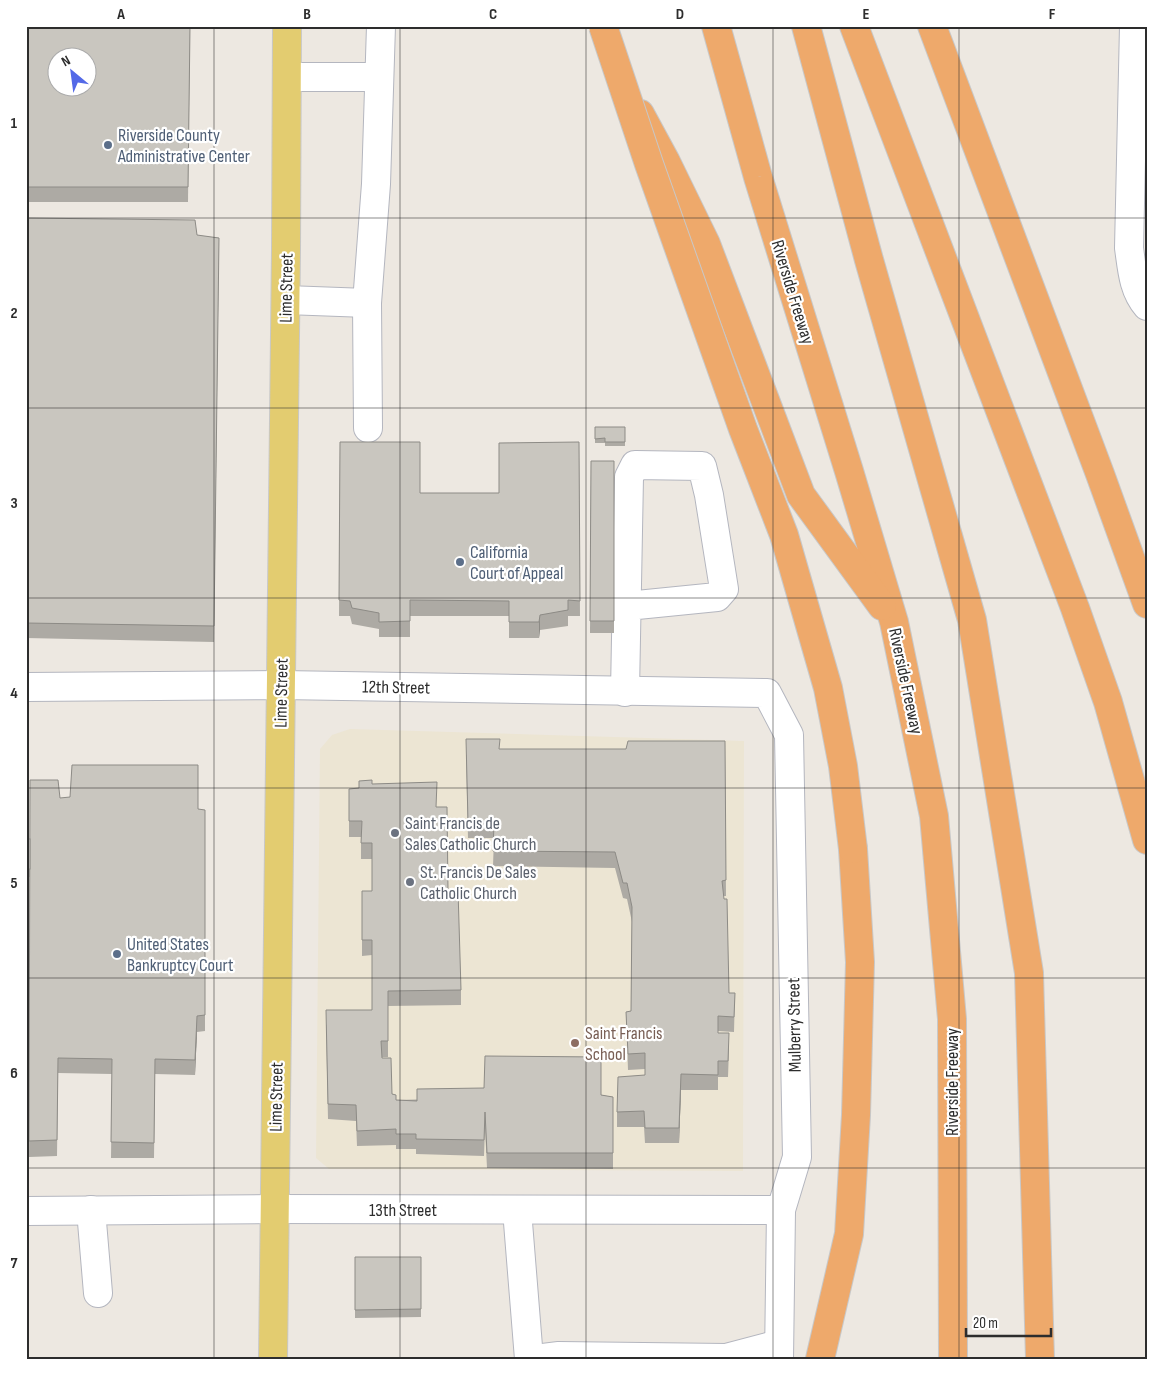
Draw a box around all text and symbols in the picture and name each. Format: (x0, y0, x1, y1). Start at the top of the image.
text: A (116, 5, 125, 24)
text: B (303, 5, 311, 24)
text: C (489, 5, 497, 24)
text: D (676, 5, 684, 24)
text: E (863, 5, 870, 24)
text: F (1049, 5, 1056, 24)
north arrow (48, 48, 98, 98)
text: N (59, 52, 73, 70)
text: 1 (11, 114, 18, 133)
place label: Riverside County Administrative Center (117, 125, 250, 167)
marker: Riverside County Administrative Center (102, 139, 114, 151)
street label: Riverside Freeway (767, 238, 818, 347)
street label: Lime Street (275, 253, 298, 323)
text: 2 (10, 304, 18, 323)
text: 3 (10, 494, 18, 513)
place label: California Court of Appeal (470, 542, 563, 584)
marker: California Court of Appeal (454, 556, 466, 568)
street label: Riverside Freeway (884, 626, 927, 736)
street label: Lime Street (270, 658, 293, 728)
street label: 12th Street (362, 676, 431, 699)
text: 4 (10, 684, 18, 703)
place label: Saint Francis de Sales Catholic Church (405, 813, 536, 855)
marker: Saint Francis de Sales Catholic Church (389, 827, 401, 839)
place label: St. Francis De Sales Catholic Church (420, 862, 537, 904)
text: 5 (10, 874, 18, 893)
marker: St. Francis De Sales Catholic Church (404, 876, 416, 888)
place label: United States Bankruptcy Court (127, 934, 234, 976)
marker: United States Bankruptcy Court (111, 948, 123, 960)
street label: Mulberry Street (783, 977, 806, 1072)
place label: Saint Francis School (585, 1023, 663, 1065)
street label: Riverside Freeway (942, 1028, 963, 1136)
marker: Saint Francis School (569, 1037, 581, 1049)
street label: Lime Street (265, 1062, 288, 1132)
text: 6 (10, 1064, 18, 1083)
street label: 13th Street (369, 1200, 437, 1221)
text: 7 (11, 1254, 18, 1273)
scale bar (966, 1305, 1050, 1337)
text: 20 m (973, 1314, 998, 1333)

